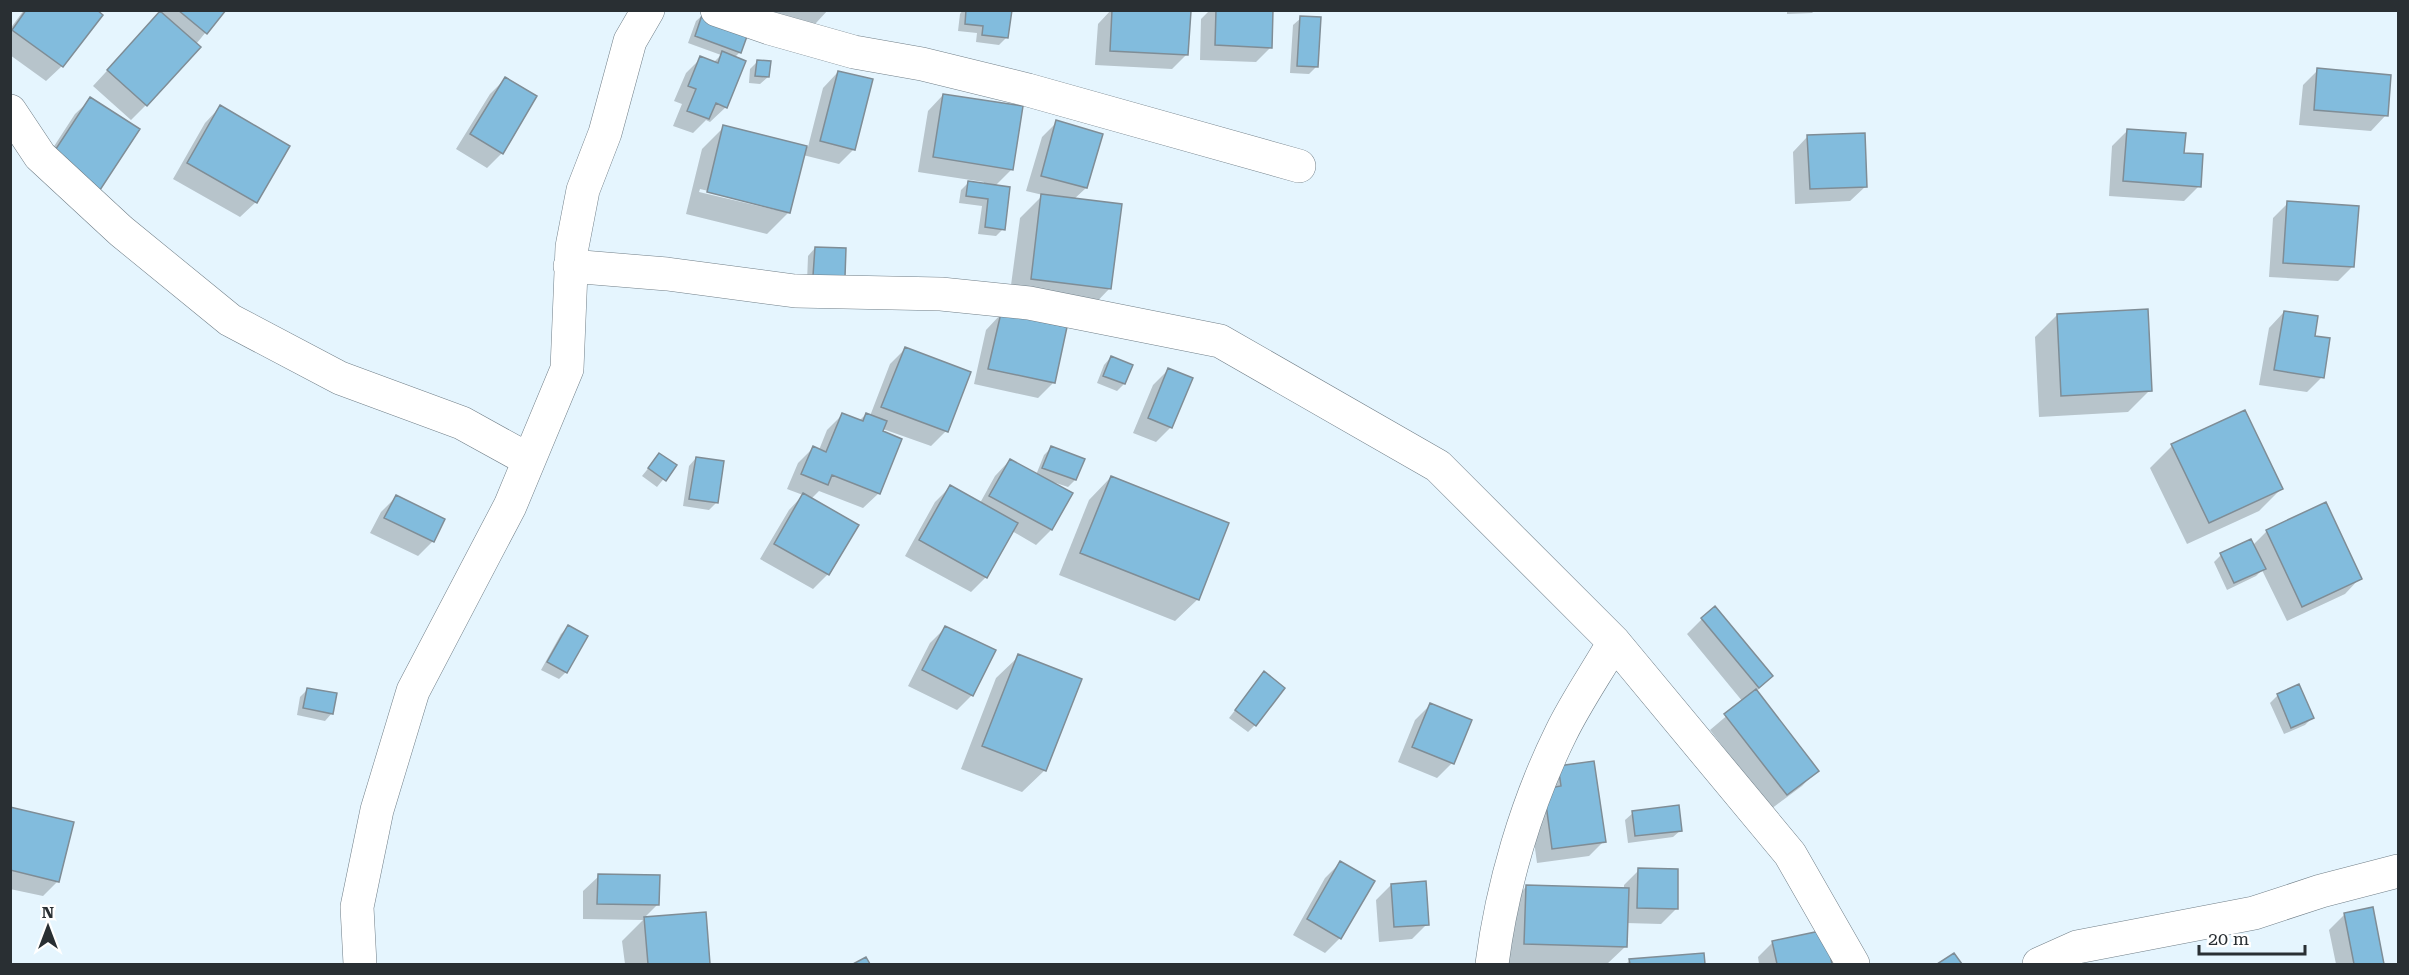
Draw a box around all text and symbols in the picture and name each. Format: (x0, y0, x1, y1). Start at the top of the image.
north arrow (18, 897, 78, 957)
text: N (42, 903, 54, 922)
scale bar (2199, 918, 2306, 956)
text: 20 m (2208, 928, 2249, 949)

